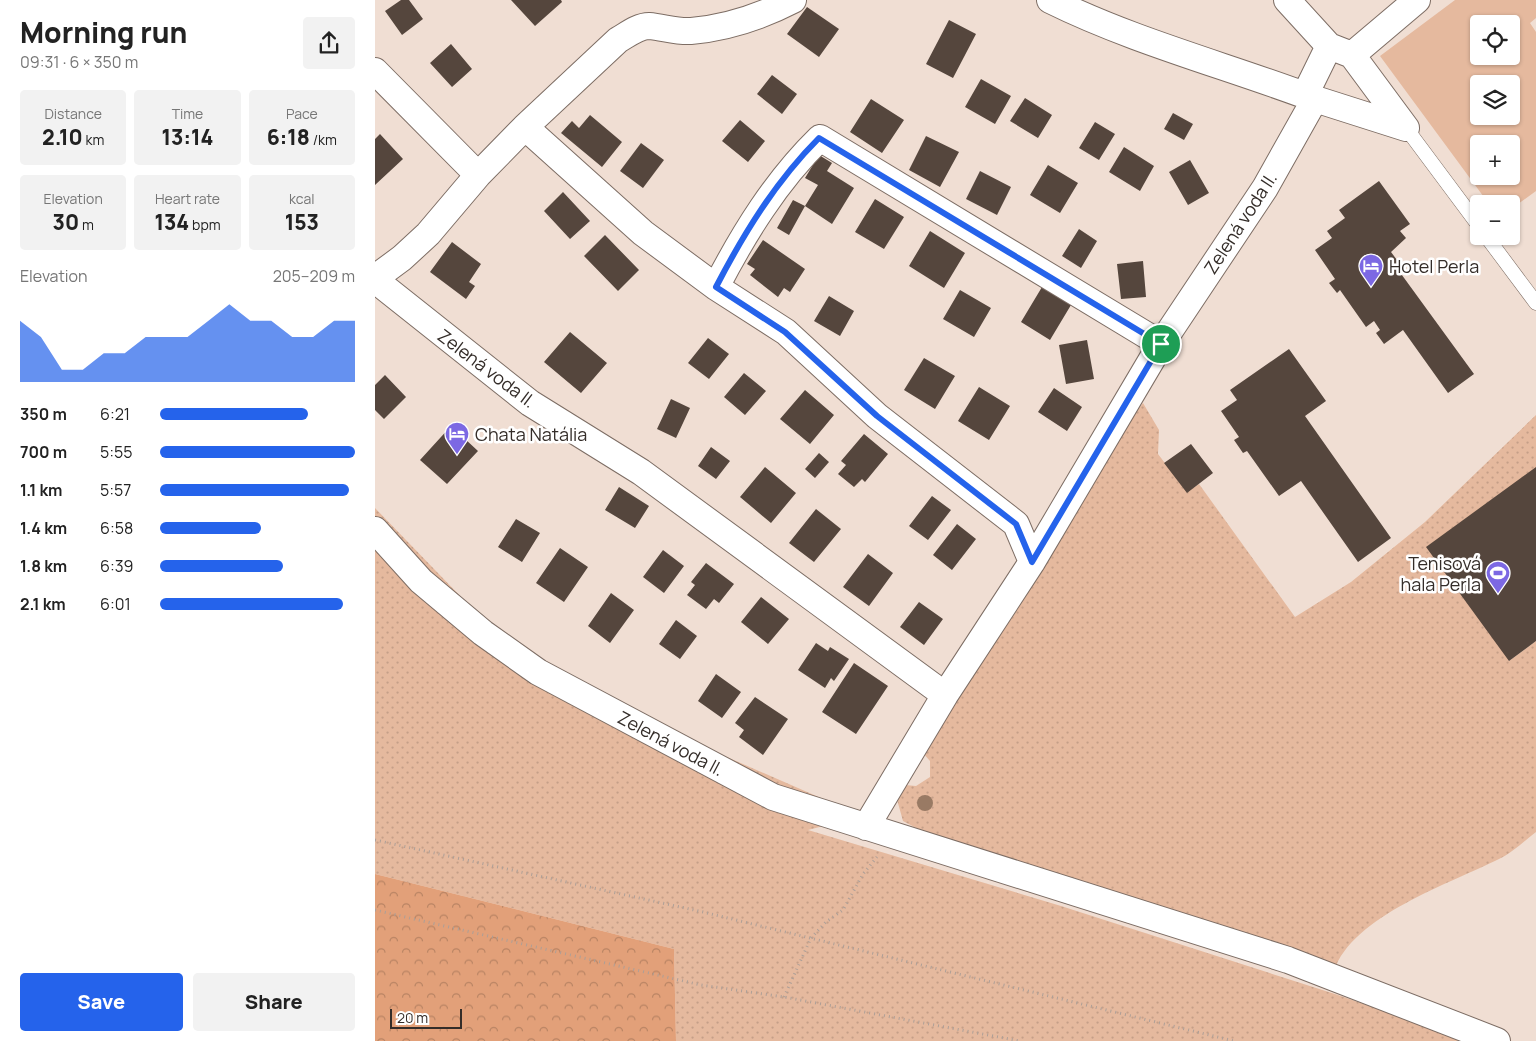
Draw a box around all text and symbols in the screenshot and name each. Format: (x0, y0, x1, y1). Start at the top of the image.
text: Morning run (20, 13, 187, 51)
map controls (1470, 15, 1520, 245)
button: locate (1470, 15, 1520, 65)
button: share (303, 17, 355, 69)
text: 09:31 · 6 × 350 m (20, 51, 138, 73)
button: layers (1470, 75, 1520, 125)
text: Distance (44, 104, 102, 123)
text: Time (172, 104, 203, 123)
text: Pace (286, 104, 318, 123)
text: 2.10 (42, 123, 83, 151)
text: 13:14 (162, 123, 213, 151)
text: 6:18 (267, 123, 310, 151)
text: km (83, 130, 104, 149)
text: /km (310, 130, 337, 149)
button: + (1470, 135, 1520, 185)
street label: Zelená voda II. (1198, 167, 1282, 279)
text: Elevation (44, 189, 103, 208)
text: Heart rate (155, 189, 220, 208)
text: kcal (289, 189, 315, 208)
button: − (1470, 195, 1520, 245)
text: 30 (53, 208, 79, 236)
text: 134 (154, 208, 189, 236)
text: 153 (285, 208, 319, 236)
text: m (79, 215, 94, 234)
text: bpm (189, 215, 221, 234)
hotel icon: Hotel Perla (1358, 253, 1384, 287)
place label: Hotel Perla (1389, 254, 1479, 278)
text: Elevation (20, 265, 88, 287)
text: 205–209 m (273, 265, 355, 287)
street label: Zelená voda II. (433, 323, 541, 413)
pin (1140, 323, 1182, 365)
icon: arrive (1147, 330, 1175, 358)
text: 350 m (20, 403, 67, 425)
text: 6:21 (100, 403, 130, 425)
hotel icon: Chata Natália (444, 421, 470, 455)
place label: Chata Natália (475, 422, 587, 446)
text: 700 m (20, 441, 67, 463)
text: 5:55 (100, 441, 133, 463)
text: 1.1 km (20, 479, 63, 501)
text: 5:57 (100, 479, 131, 501)
text: 1.4 km (20, 517, 67, 539)
text: 6:58 (100, 517, 133, 539)
place label: Tenisová hala Perla (1400, 551, 1481, 596)
text: 1.8 km (20, 555, 67, 577)
text: 6:39 (100, 555, 134, 577)
sports icon: Tenisová hala Perla (1485, 560, 1511, 594)
text: 2.1 km (20, 593, 66, 615)
text: 6:01 (100, 593, 131, 615)
street label: Zelená voda II. (614, 705, 728, 781)
button: Save (20, 973, 183, 1031)
button: Share (193, 973, 355, 1031)
scale bar (390, 1006, 463, 1029)
text: 20 m (397, 1008, 428, 1027)

